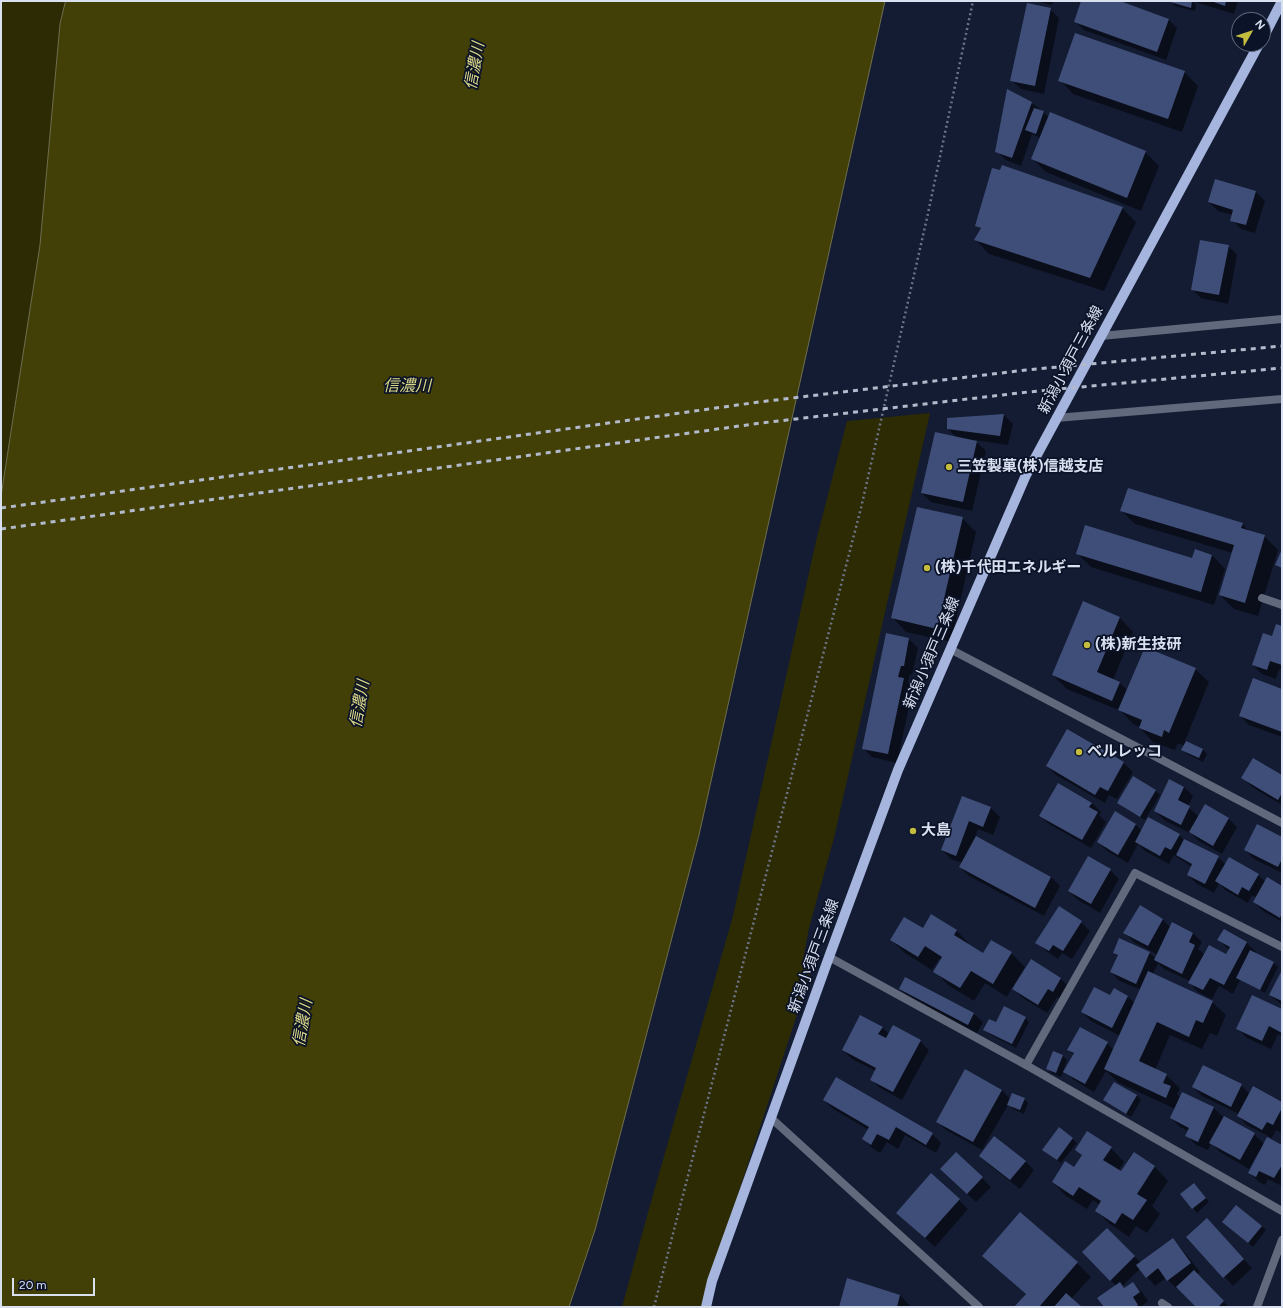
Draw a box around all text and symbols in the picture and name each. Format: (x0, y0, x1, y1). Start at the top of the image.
north arrow (1231, 12, 1271, 52)
text: N (1252, 17, 1268, 32)
water label: 信濃川 (461, 41, 489, 91)
street label: 新潟小須戸三条線 (1035, 303, 1107, 417)
water label: 信濃川 (383, 376, 431, 396)
place label: 三笠製菓(株)信越支店 (957, 458, 1103, 476)
marker: 三笠製菓(株)信越支店 (944, 462, 954, 472)
place label: (株)千代田エネルギー (935, 559, 1081, 577)
marker: (株)千代田エネルギー (922, 563, 932, 573)
street label: 新潟小須戸三条線 (900, 594, 964, 712)
place label: (株)新生技研 (1095, 636, 1181, 654)
marker: (株)新生技研 (1082, 640, 1092, 650)
water label: 信濃川 (346, 679, 374, 729)
place label: ベルレッコ (1087, 743, 1162, 761)
marker: ベルレッコ (1074, 747, 1084, 757)
place label: 大島 (921, 822, 951, 840)
marker: 大島 (908, 826, 918, 836)
street label: 新潟小須戸三条線 (785, 897, 843, 1015)
water label: 信濃川 (289, 998, 317, 1048)
scale bar (14, 1270, 97, 1296)
text: 20 m (19, 1278, 47, 1292)

